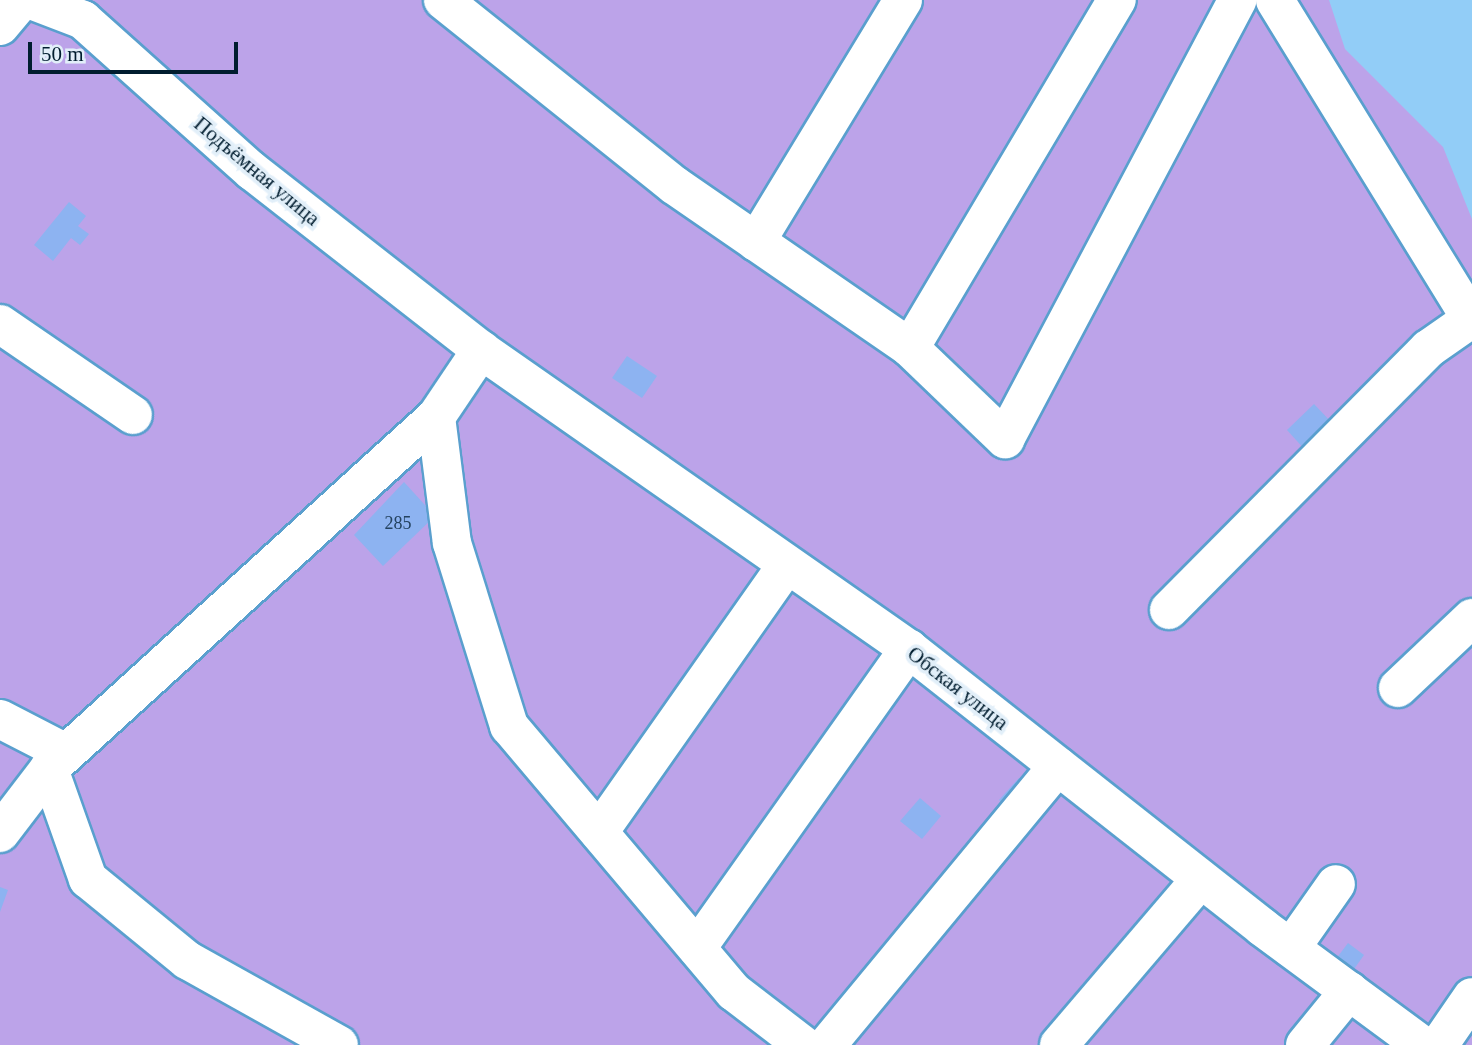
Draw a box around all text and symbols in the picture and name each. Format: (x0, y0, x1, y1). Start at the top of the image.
scale bar (32, 28, 242, 72)
text: 50 m (41, 42, 84, 66)
street label: Подъёмная улица (189, 111, 325, 231)
house number: 285 (384, 512, 412, 534)
street label: Обская улица (903, 641, 1013, 735)

